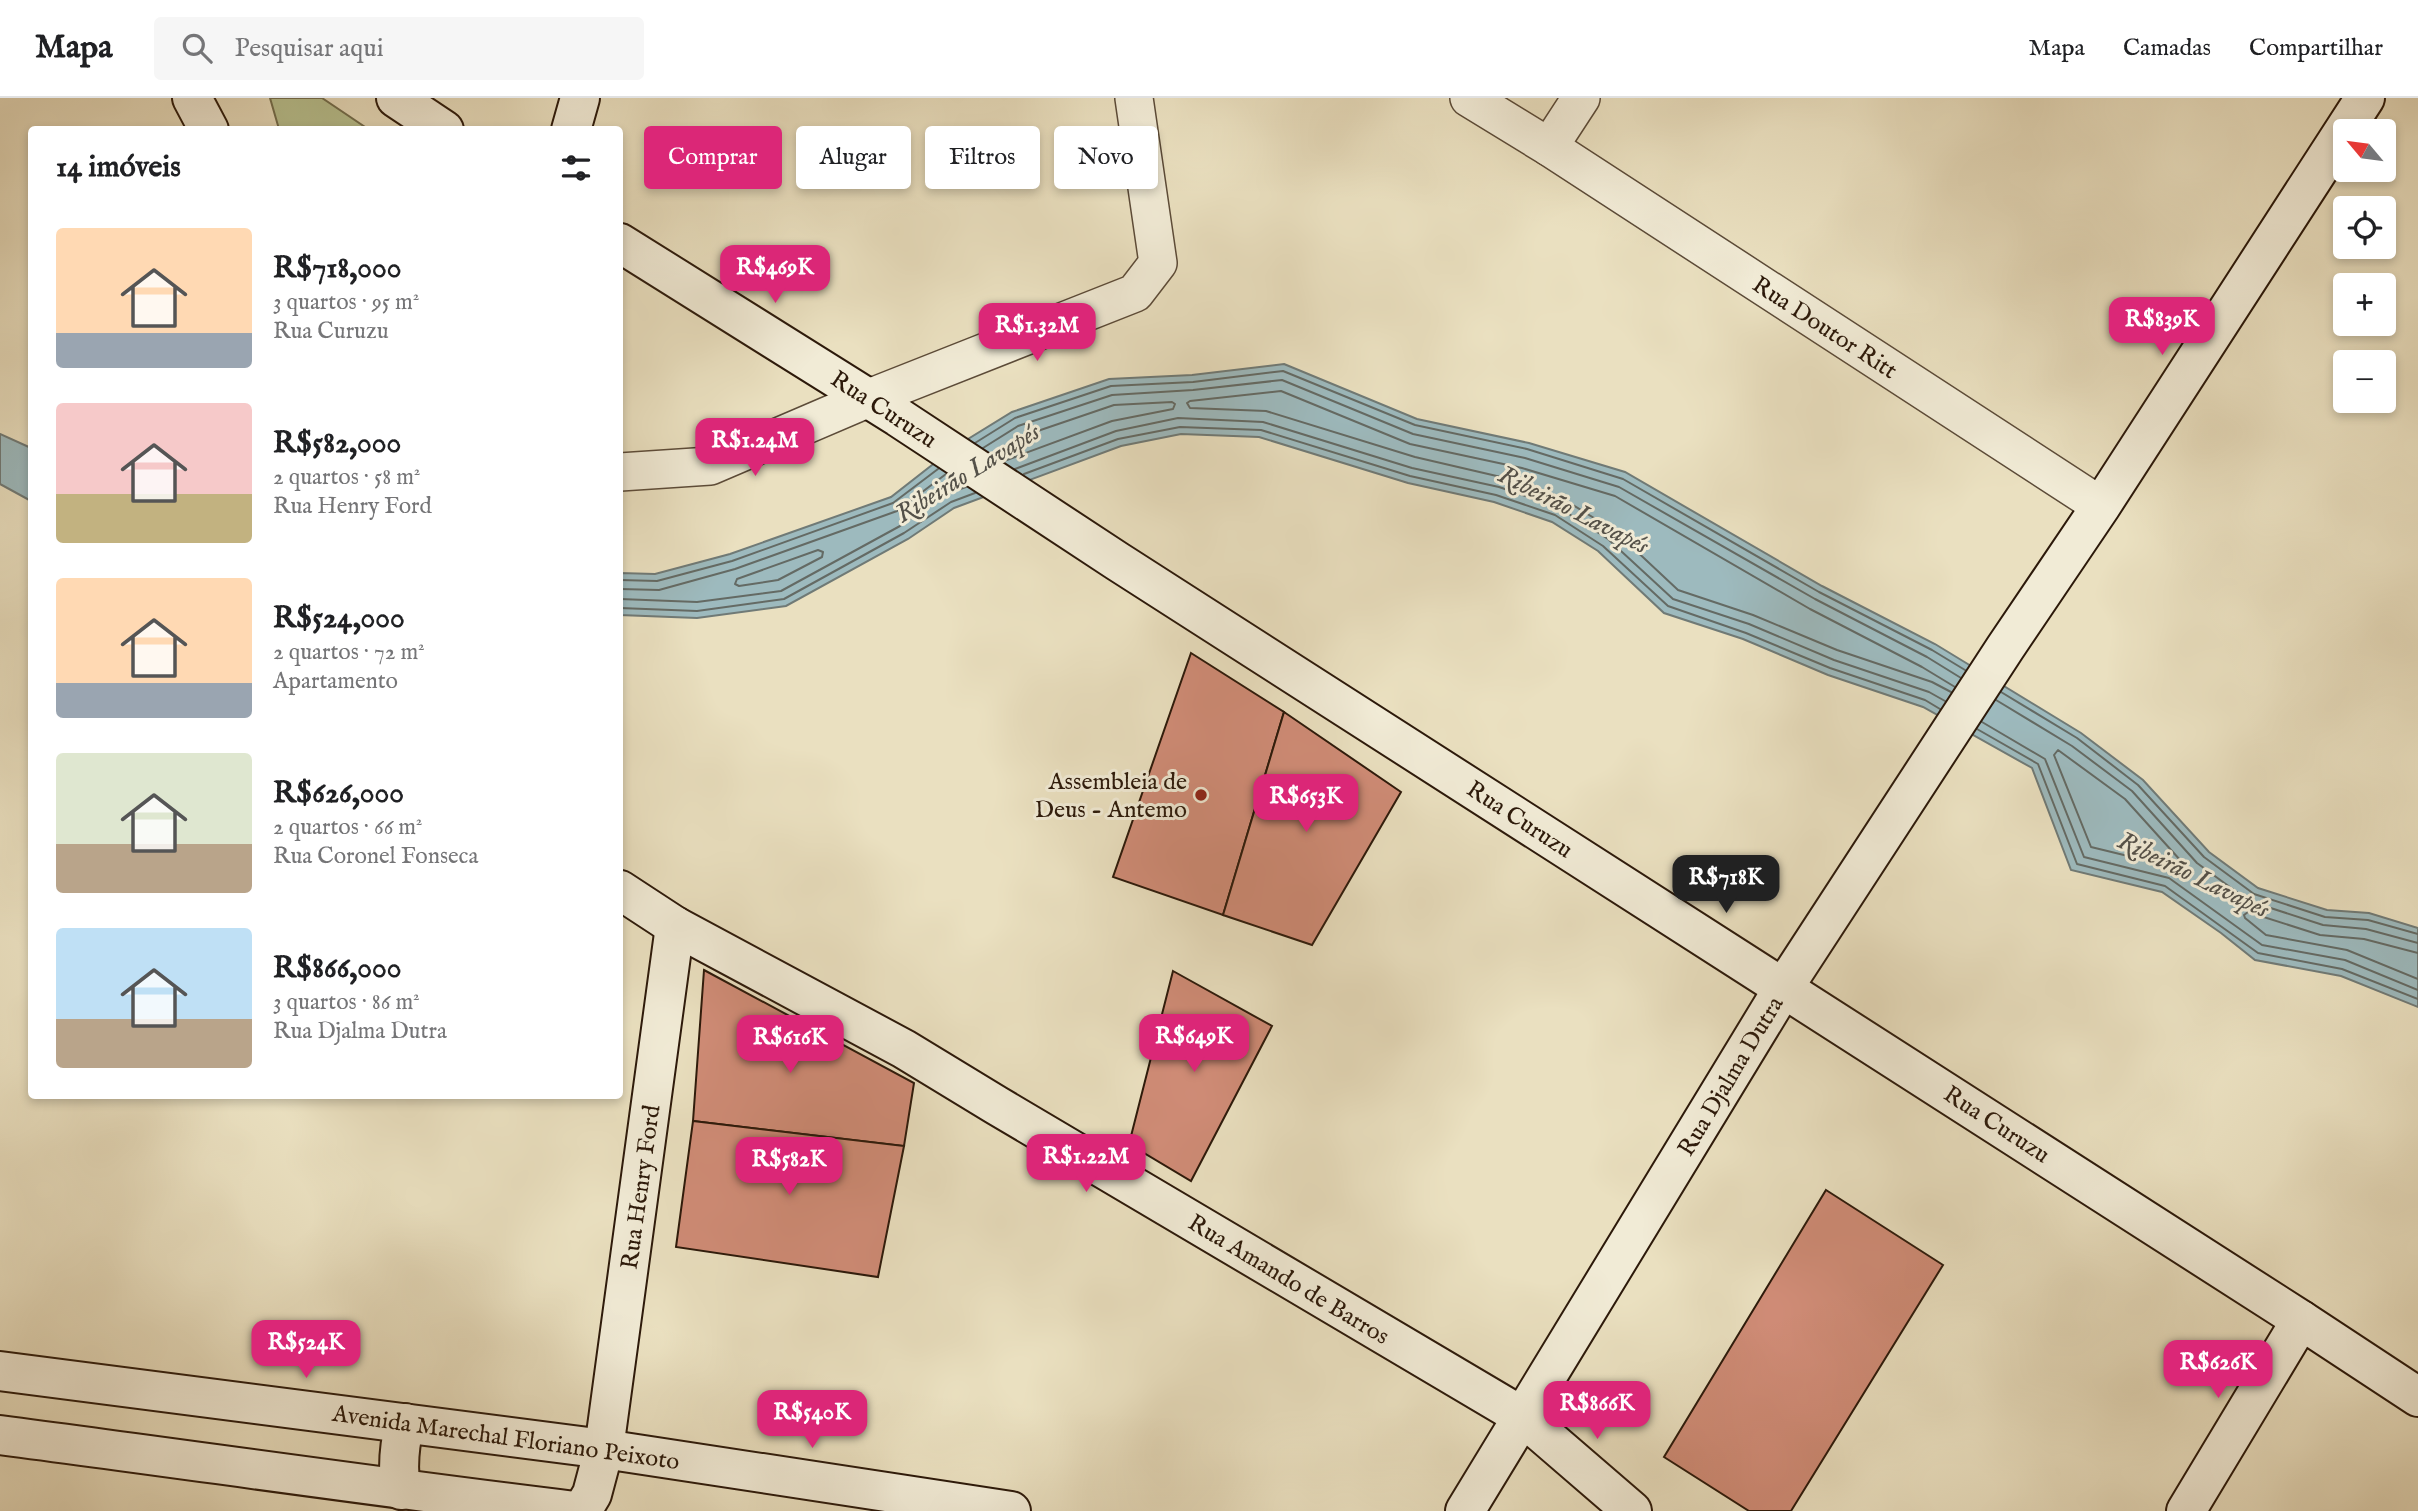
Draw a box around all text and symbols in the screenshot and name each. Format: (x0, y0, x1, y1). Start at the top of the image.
search box (154, 17, 644, 80)
text: Mapa (35, 27, 112, 69)
icon: search (178, 29, 216, 67)
text: Pesquisar aqui (234, 32, 384, 65)
text: Mapa (2029, 33, 2085, 64)
text: Camadas (2123, 33, 2211, 64)
text: Compartilhar (2249, 33, 2383, 64)
north arrow (2333, 119, 2396, 182)
map controls (2333, 119, 2396, 413)
chip: Comprar (644, 126, 782, 189)
chip: Alugar (796, 126, 911, 189)
chip: Filtros (925, 126, 1040, 189)
chip: Novo (1054, 126, 1158, 189)
text: 14 imóveis (56, 149, 181, 187)
icon: filters (557, 149, 595, 187)
button: locate (2333, 196, 2396, 259)
pin: R$469K (718, 246, 832, 305)
text: R$718,000 (273, 250, 401, 288)
text: R$469K (736, 253, 814, 282)
icon: home (112, 256, 196, 340)
street label: Rua Doutor Ritt (1746, 270, 1903, 387)
button: + (2333, 273, 2396, 336)
text: 3 quartos · 95 m² (273, 288, 419, 317)
pin: R$839K (2105, 298, 2219, 357)
pin: R$1.32M (972, 303, 1102, 363)
text: R$839K (2125, 305, 2199, 334)
text: R$1.32M (995, 311, 1079, 340)
text: Rua Curuzu (273, 317, 389, 346)
button: − (2333, 350, 2396, 413)
street label: Rua Curuzu (824, 364, 942, 456)
water label: Ribeirão Lavapés (889, 415, 1047, 531)
pin: R$1.24M (690, 418, 820, 478)
text: R$582,000 (273, 425, 401, 463)
text: R$1.24M (711, 426, 799, 455)
icon: home (112, 431, 196, 515)
water label: Ribeirão Lavapés (1492, 458, 1655, 563)
text: 2 quartos · 58 m² (273, 463, 420, 492)
text: Rua Henry Ford (273, 492, 432, 521)
text: R$524,000 (273, 600, 405, 638)
icon: home (112, 606, 196, 690)
text: 2 quartos · 72 m² (273, 638, 425, 667)
text: Apartamento (273, 667, 398, 696)
place label: Assembleia de Deus - Antemo (1035, 767, 1187, 826)
pin: R$653K (1249, 774, 1363, 834)
street label: Rua Curuzu (1460, 774, 1578, 866)
text: R$626,000 (273, 775, 404, 813)
icon: home (112, 781, 196, 865)
text: R$653K (1269, 782, 1343, 811)
marker: Assembleia de Deus - Antemo (1193, 787, 1209, 803)
text: 2 quartos · 66 m² (273, 813, 423, 842)
water label: Ribeirão Lavapés (2112, 824, 2275, 927)
text: Rua Coronel Fonseca (273, 842, 478, 871)
pin: R$718K (1669, 856, 1783, 915)
text: R$718K (1688, 863, 1764, 892)
text: R$866,000 (273, 950, 402, 988)
icon: home (112, 956, 196, 1040)
text: 3 quartos · 86 m² (273, 988, 420, 1017)
street label: Rua Djalma Dutra (1671, 991, 1792, 1162)
pin: R$649K (1137, 1014, 1251, 1074)
pin: R$616K (733, 1016, 847, 1075)
text: Rua Djalma Dutra (273, 1017, 447, 1046)
text: R$649K (1155, 1022, 1233, 1051)
text: R$616K (753, 1023, 827, 1052)
street label: Rua Curuzu (1937, 1079, 2055, 1171)
street label: Rua Henry Ford (615, 1103, 668, 1271)
pin: R$1.22M (1021, 1134, 1151, 1194)
pin: R$582K (732, 1138, 846, 1197)
text: R$1.22M (1043, 1142, 1129, 1171)
text: R$582K (752, 1145, 826, 1174)
street label: Rua Amando de Barros (1182, 1208, 1395, 1353)
pin: R$524K (249, 1320, 363, 1380)
text: R$524K (267, 1328, 345, 1357)
pin: R$626K (2161, 1340, 2275, 1400)
text: R$626K (2180, 1348, 2256, 1377)
pin: R$866K (1540, 1382, 1654, 1441)
text: R$866K (1559, 1389, 1635, 1418)
pin: R$540K (755, 1390, 869, 1450)
text: R$540K (773, 1398, 851, 1427)
street label: Avenida Marechal Floriano Peixoto (329, 1399, 681, 1478)

